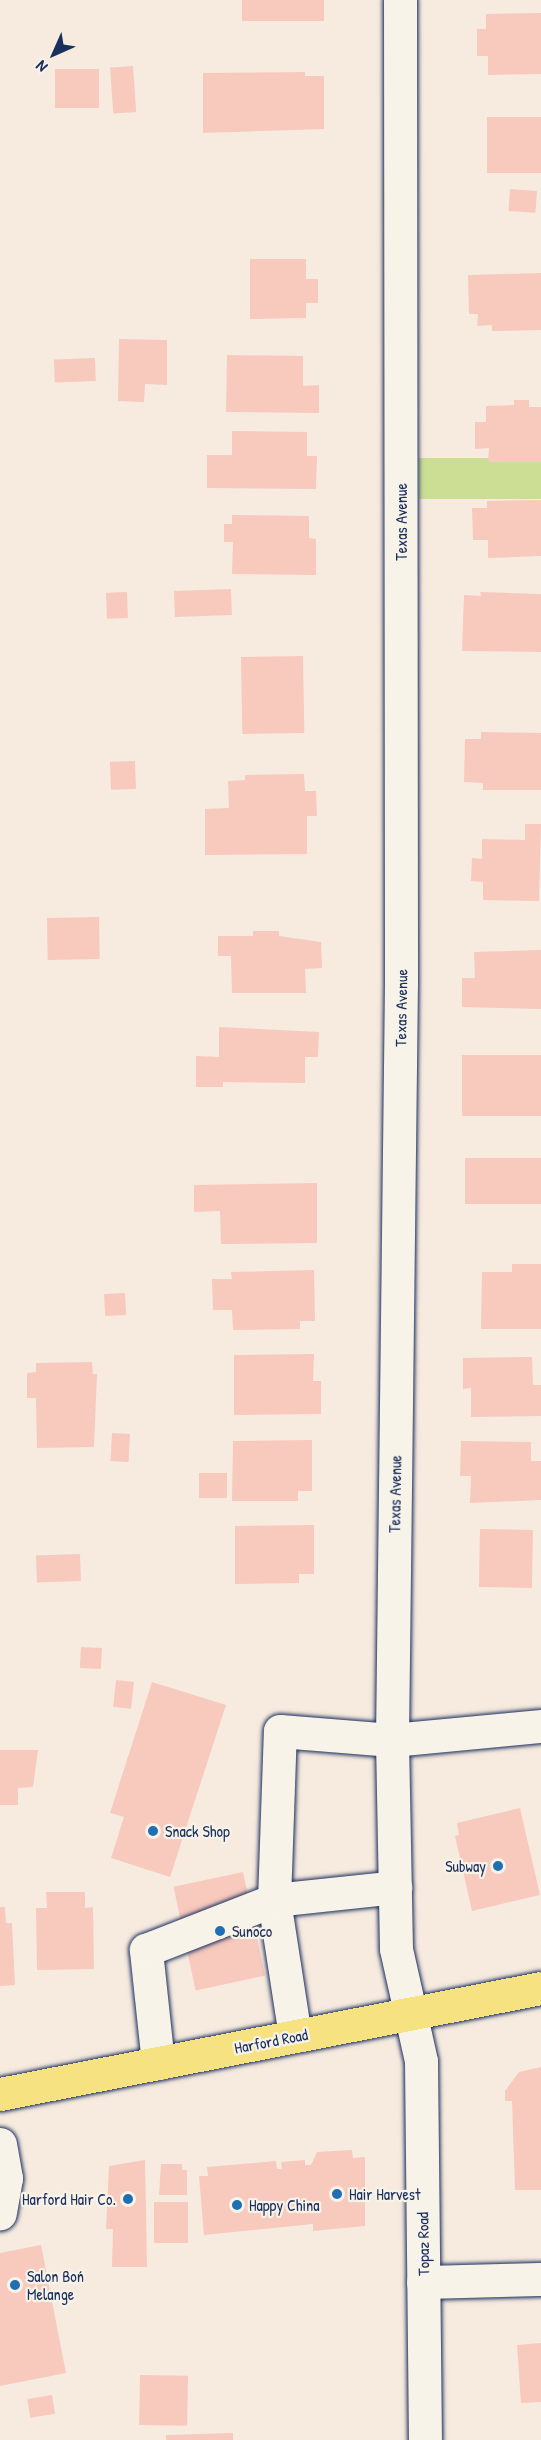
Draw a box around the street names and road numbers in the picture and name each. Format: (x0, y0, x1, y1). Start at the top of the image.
street label: Texas Avenue (391, 483, 411, 561)
street label: Texas Avenue (391, 969, 411, 1047)
street label: Texas Avenue (385, 1455, 405, 1533)
street label: Harford Road (233, 2024, 309, 2058)
street label: Topaz Road (413, 2212, 433, 2276)

